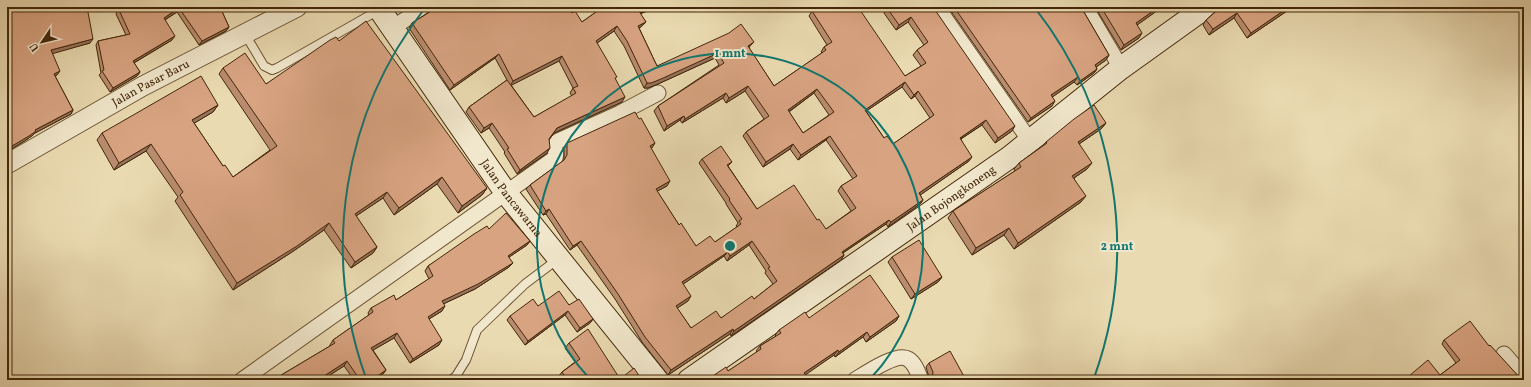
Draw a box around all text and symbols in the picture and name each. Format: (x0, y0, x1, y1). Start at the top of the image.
north arrow (22, 22, 62, 62)
text: U (26, 39, 43, 54)
text: 1 mnt (714, 46, 746, 62)
street label: Jalan Pasar Baru (109, 56, 193, 111)
street label: Jalan Pancawarna (476, 156, 545, 241)
street label: Jalan Bojongkoneng (904, 162, 999, 235)
centre of rings (723, 239, 737, 253)
text: 2 mnt (1101, 239, 1134, 255)

